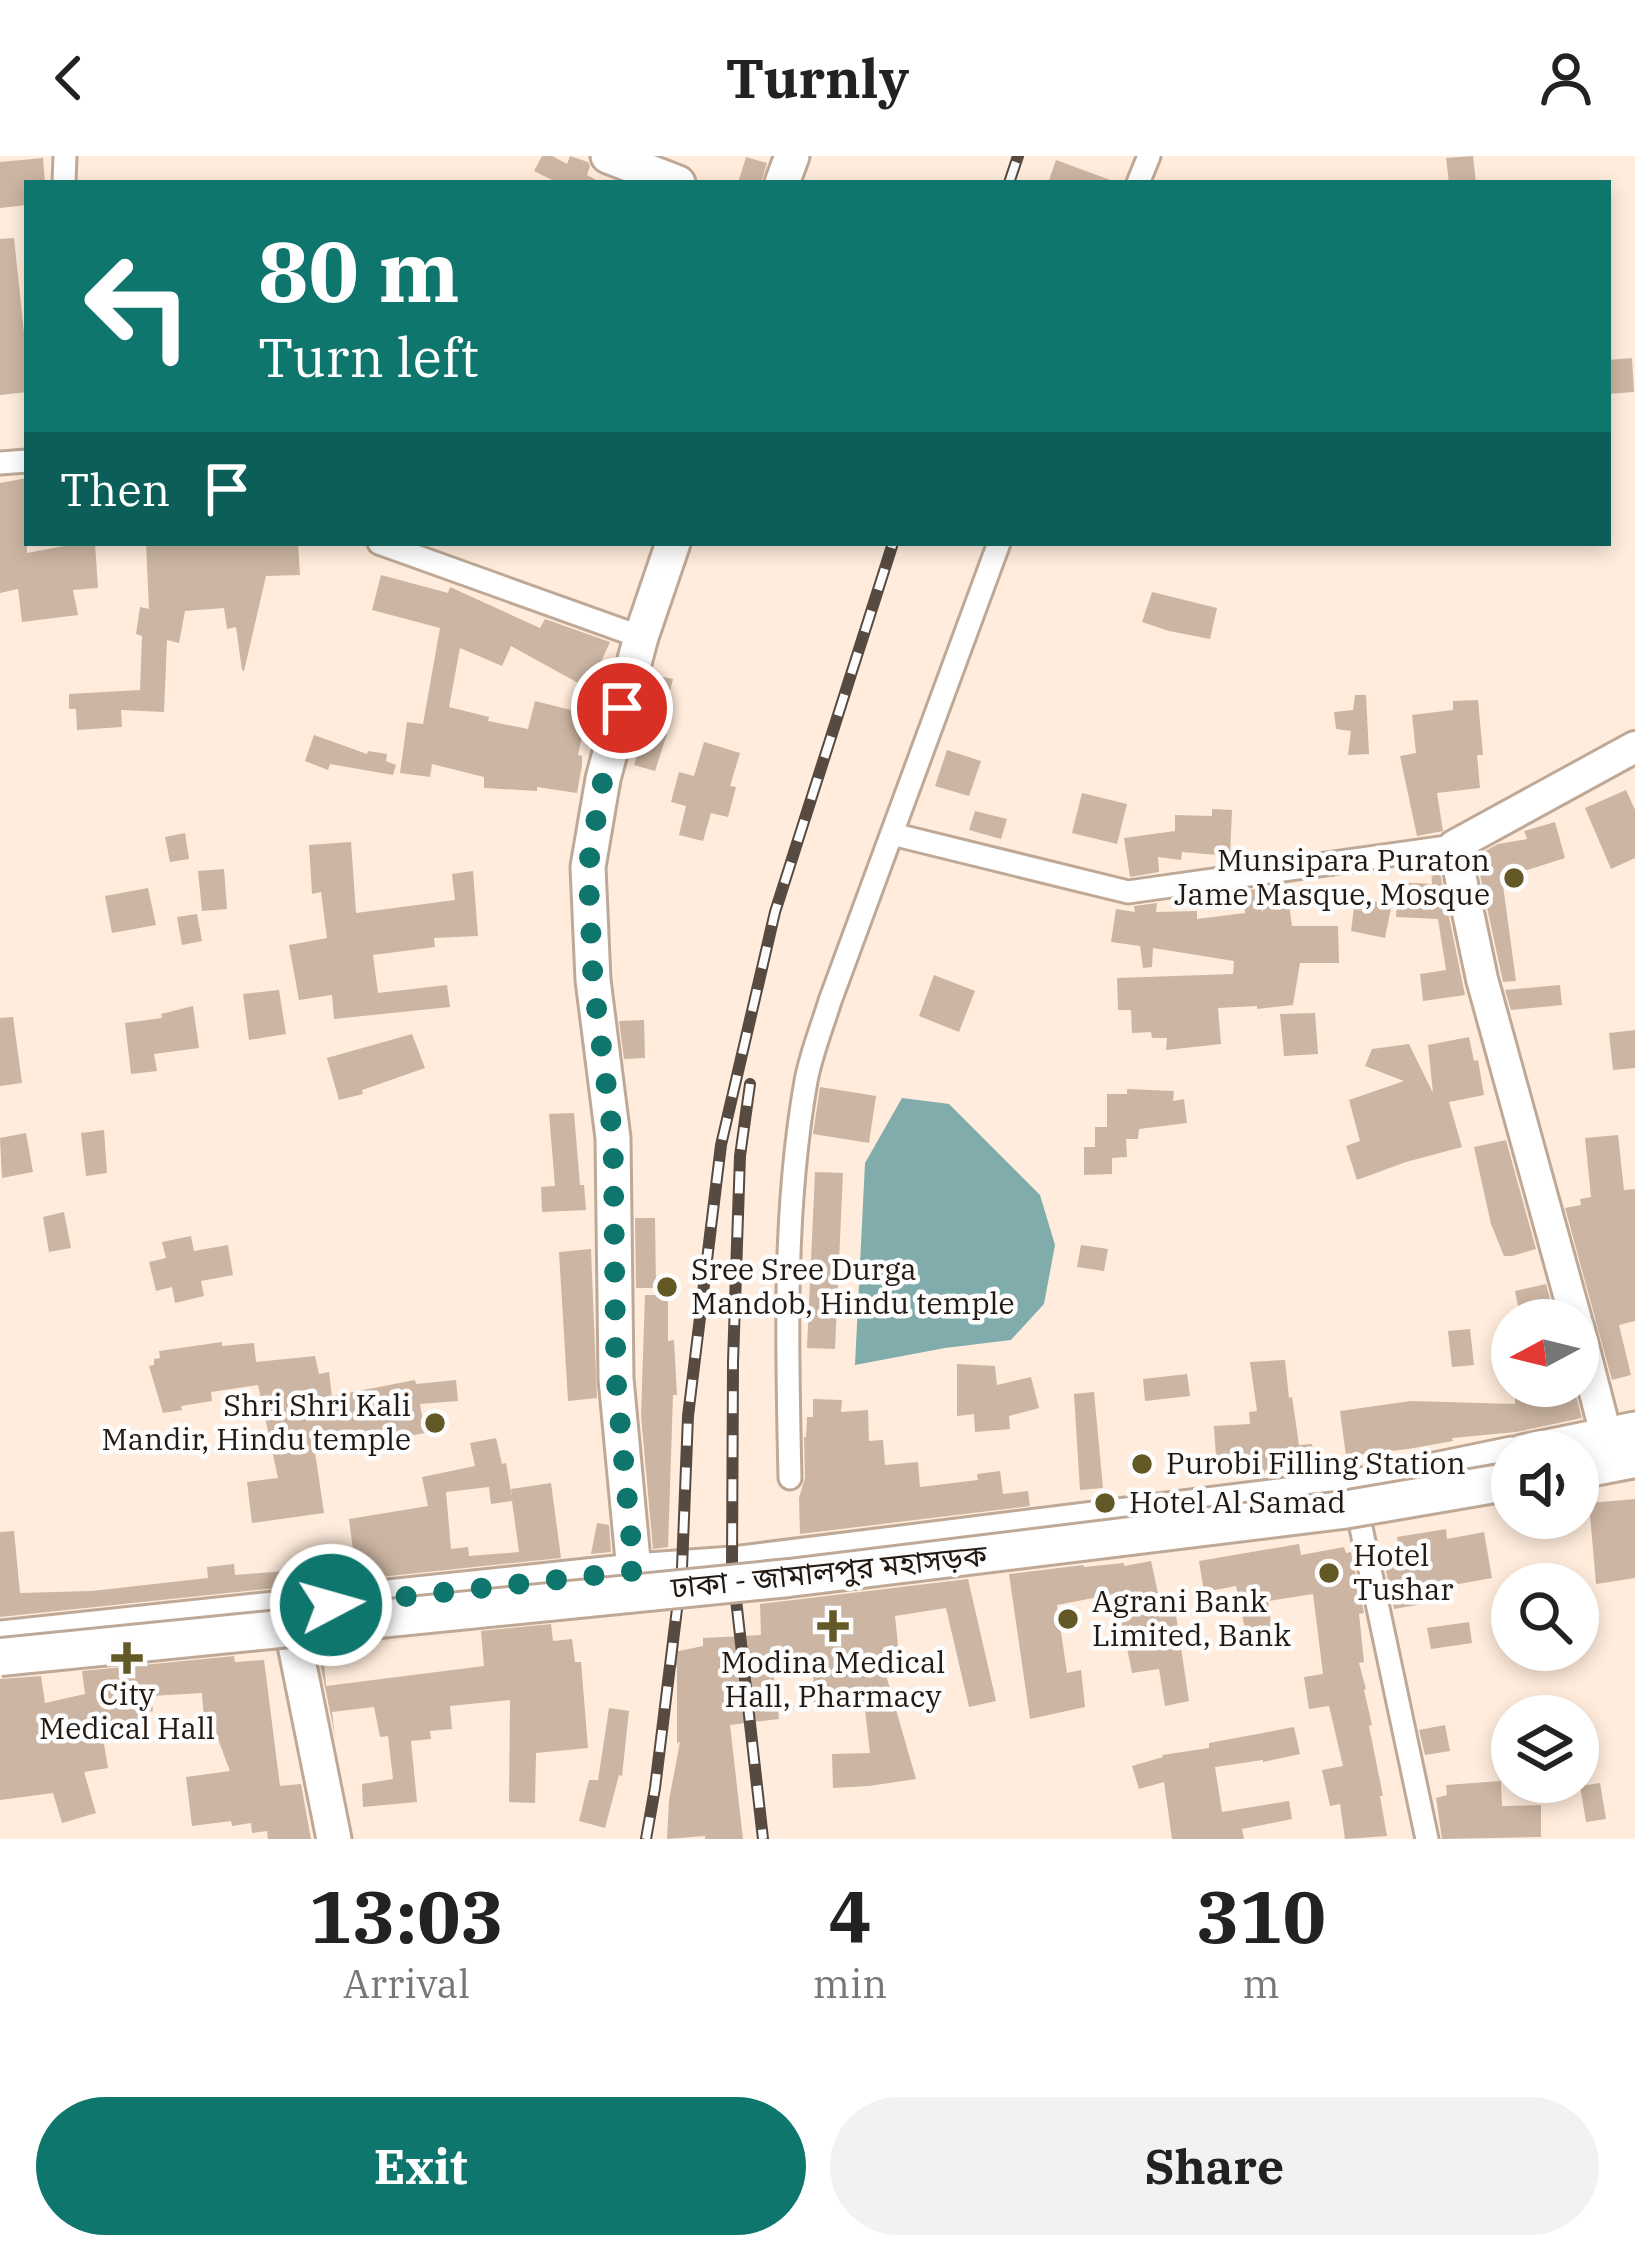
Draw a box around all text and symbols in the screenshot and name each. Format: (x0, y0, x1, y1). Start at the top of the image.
text: Turnly (726, 43, 909, 113)
icon: back (36, 45, 102, 111)
icon: person (1533, 45, 1599, 111)
text: 80 m (258, 216, 460, 325)
icon: left (60, 228, 216, 384)
text: Turn left (258, 322, 479, 392)
icon: arrive (194, 456, 260, 522)
text: Then (60, 460, 170, 518)
pin (571, 657, 673, 759)
icon: arrive (589, 675, 655, 741)
place label: Munsipara Puraton Jame Masque, Mosque (1174, 840, 1490, 913)
marker: Munsipara Puraton Jame Masque, Mosque (1501, 865, 1527, 891)
place label: Sree Sree Durga Mandob, Hindu temple (691, 1249, 1015, 1322)
marker: Sree Sree Durga Mandob, Hindu temple (654, 1274, 680, 1300)
north arrow (1491, 1299, 1599, 1407)
map controls (1491, 1299, 1599, 1803)
place label: Shri Shri Kali Mandir, Hindu temple (102, 1385, 411, 1458)
marker: Shri Shri Kali Mandir, Hindu temple (422, 1410, 448, 1436)
button: sound (1491, 1431, 1599, 1539)
place label: Purobi Filling Station (1166, 1443, 1466, 1482)
marker: Purobi Filling Station (1129, 1451, 1155, 1477)
place label: Hotel Al Samad (1129, 1482, 1346, 1521)
marker: Hotel Al Samad (1092, 1490, 1118, 1516)
street label: ঢাকা - জামালপুর মহাসড়ক (668, 1534, 989, 1607)
place label: Hotel Tushar (1353, 1535, 1454, 1608)
position arrow (268, 1542, 394, 1668)
marker: Hotel Tushar (1316, 1560, 1342, 1586)
button: search (1491, 1563, 1599, 1671)
place label: Agrani Bank Limited, Bank (1092, 1581, 1291, 1654)
marker: Agrani Bank Limited, Bank (1055, 1606, 1081, 1632)
marker: Modina Medical Hall, Pharmacy (820, 1613, 846, 1639)
place label: Modina Medical Hall, Pharmacy (721, 1642, 945, 1715)
marker: City Medical Hall (114, 1645, 140, 1671)
place label: City Medical Hall (39, 1674, 215, 1747)
button: layers (1491, 1695, 1599, 1803)
text: 13:03 (309, 1869, 504, 1963)
text: 4 (828, 1869, 872, 1963)
text: 310 (1196, 1869, 1326, 1963)
text: Arrival (343, 1958, 470, 2009)
text: min (813, 1958, 887, 2009)
text: m (1243, 1958, 1280, 2009)
button: Exit (36, 2097, 806, 2235)
button: Share (830, 2097, 1599, 2235)

